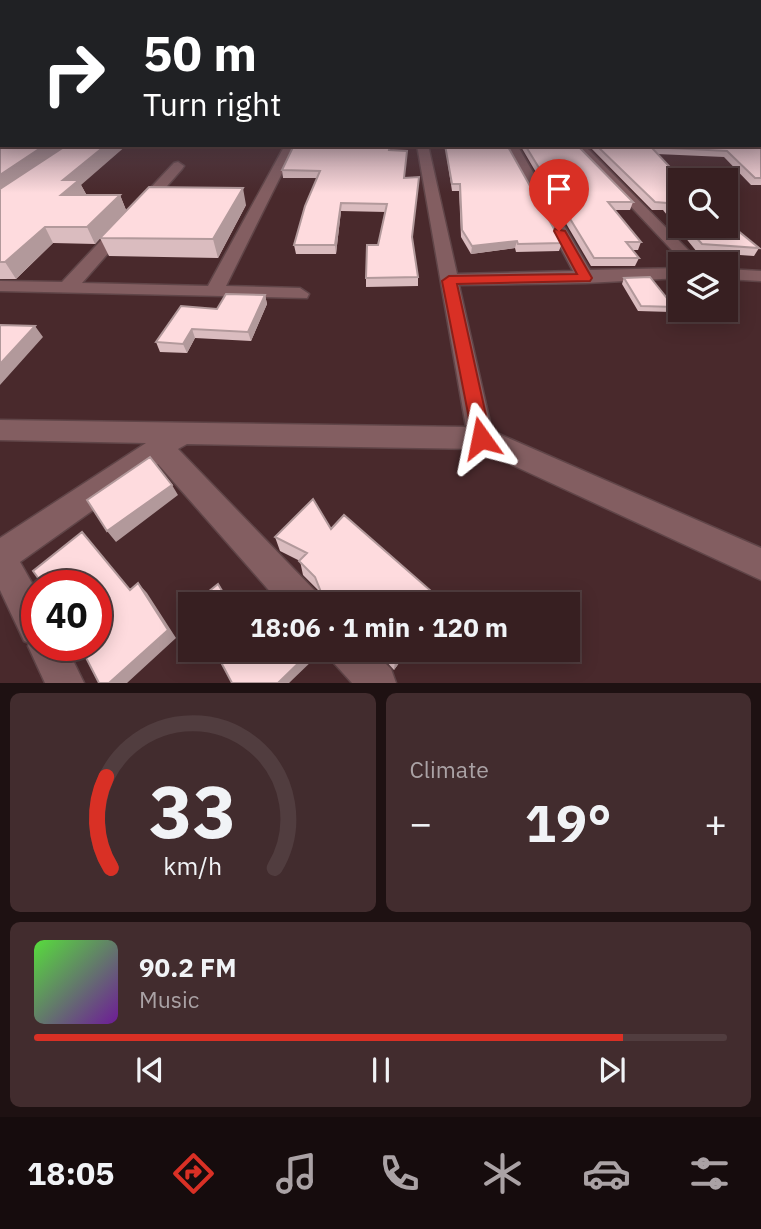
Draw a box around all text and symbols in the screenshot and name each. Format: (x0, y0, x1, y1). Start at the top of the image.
text: 50 m (143, 21, 257, 84)
icon: right (28, 28, 119, 119)
text: Turn right (143, 83, 281, 125)
pin (529, 159, 589, 231)
map controls (668, 168, 738, 322)
button: search (668, 168, 738, 238)
icon: arrive (540, 170, 578, 208)
button: layers (668, 252, 738, 322)
position arrow (444, 401, 518, 475)
speed limit sign: 40 (21, 570, 112, 661)
text: 18:06 · 1 min · 120 m (250, 610, 508, 644)
text: Climate (410, 754, 489, 784)
text: 33 (149, 764, 236, 859)
text: 19° (525, 789, 612, 856)
text: − (410, 798, 432, 847)
text: + (704, 798, 727, 847)
text: km/h (163, 849, 222, 882)
text: 90.2 FM (139, 950, 237, 984)
text: Music (139, 984, 199, 1014)
icon: previous (131, 1051, 169, 1089)
icon: pause (362, 1051, 400, 1089)
icon: next (593, 1051, 631, 1089)
icon: directions (169, 1149, 218, 1198)
icon: music (272, 1149, 321, 1198)
icon: phone (375, 1149, 424, 1198)
icon: climate (478, 1149, 527, 1198)
icon: car (582, 1149, 631, 1198)
icon: filters (685, 1149, 734, 1198)
text: 18:05 (27, 1152, 114, 1194)

